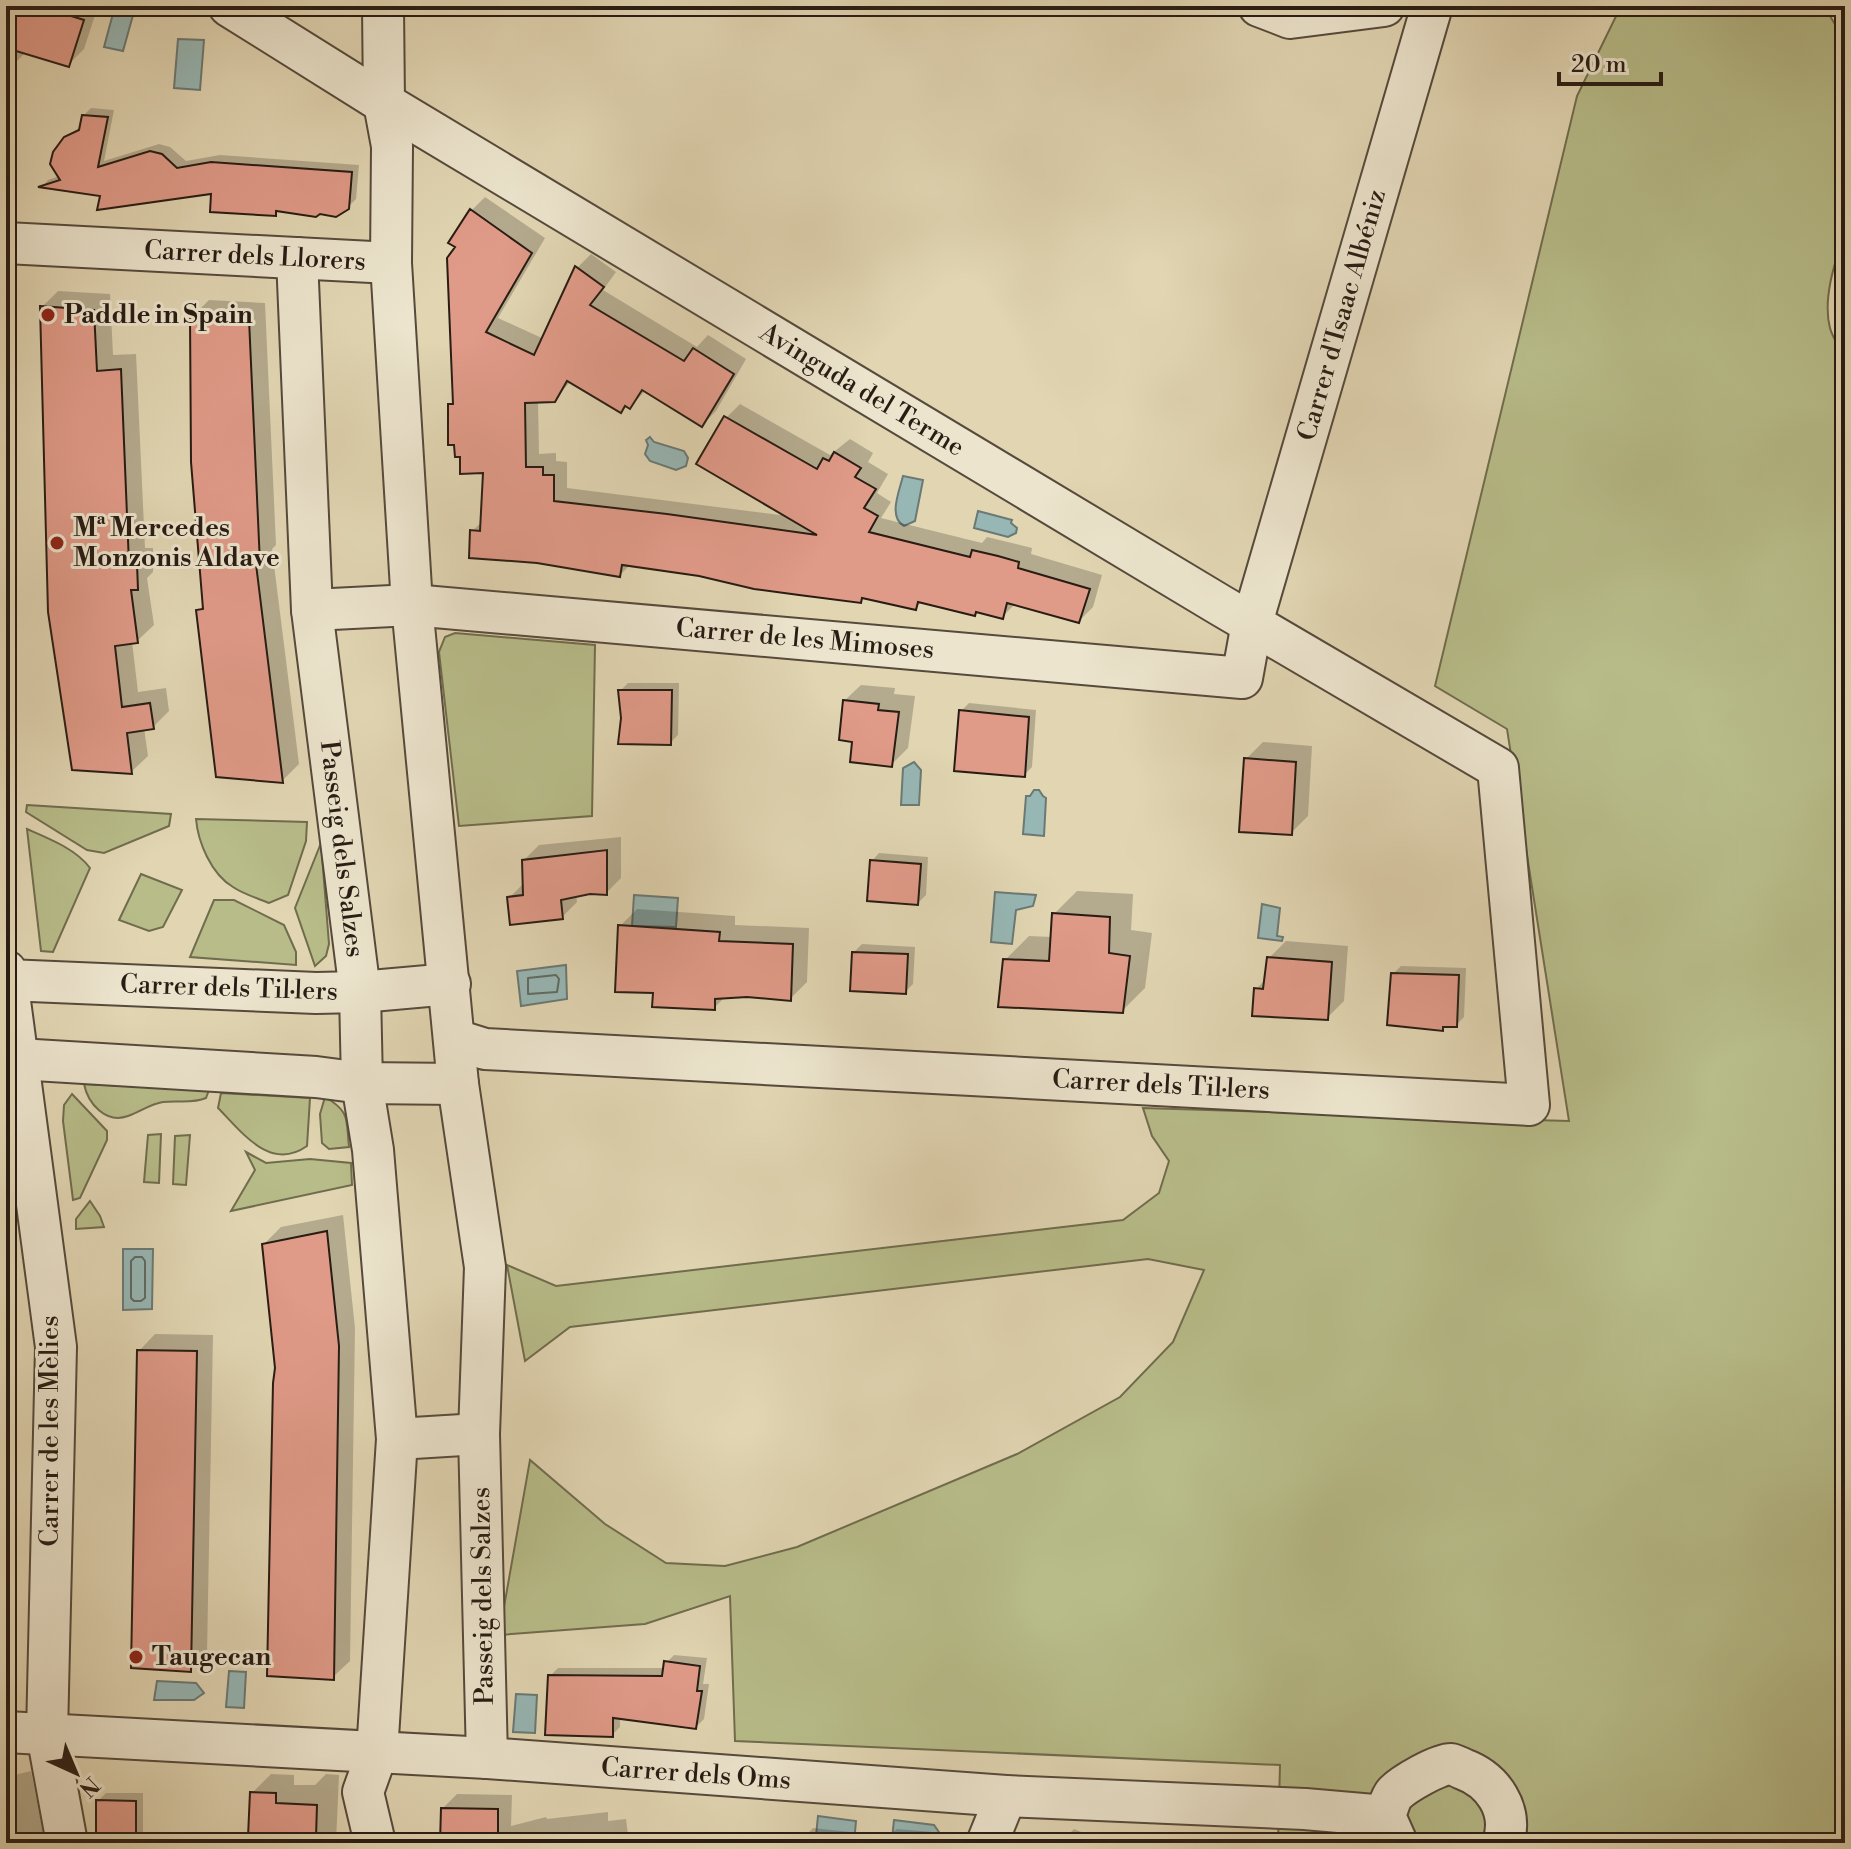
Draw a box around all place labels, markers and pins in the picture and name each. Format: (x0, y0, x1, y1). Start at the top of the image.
place label: Paddle in Spain (64, 299, 253, 331)
marker: Paddle in Spain (39, 306, 57, 324)
place label: Mª Mercedes Monzonis Aldave (73, 512, 280, 574)
marker: Mª Mercedes Monzonis Aldave (48, 534, 66, 552)
place label: Taugecan (152, 1641, 271, 1673)
marker: Taugecan (127, 1648, 145, 1666)

